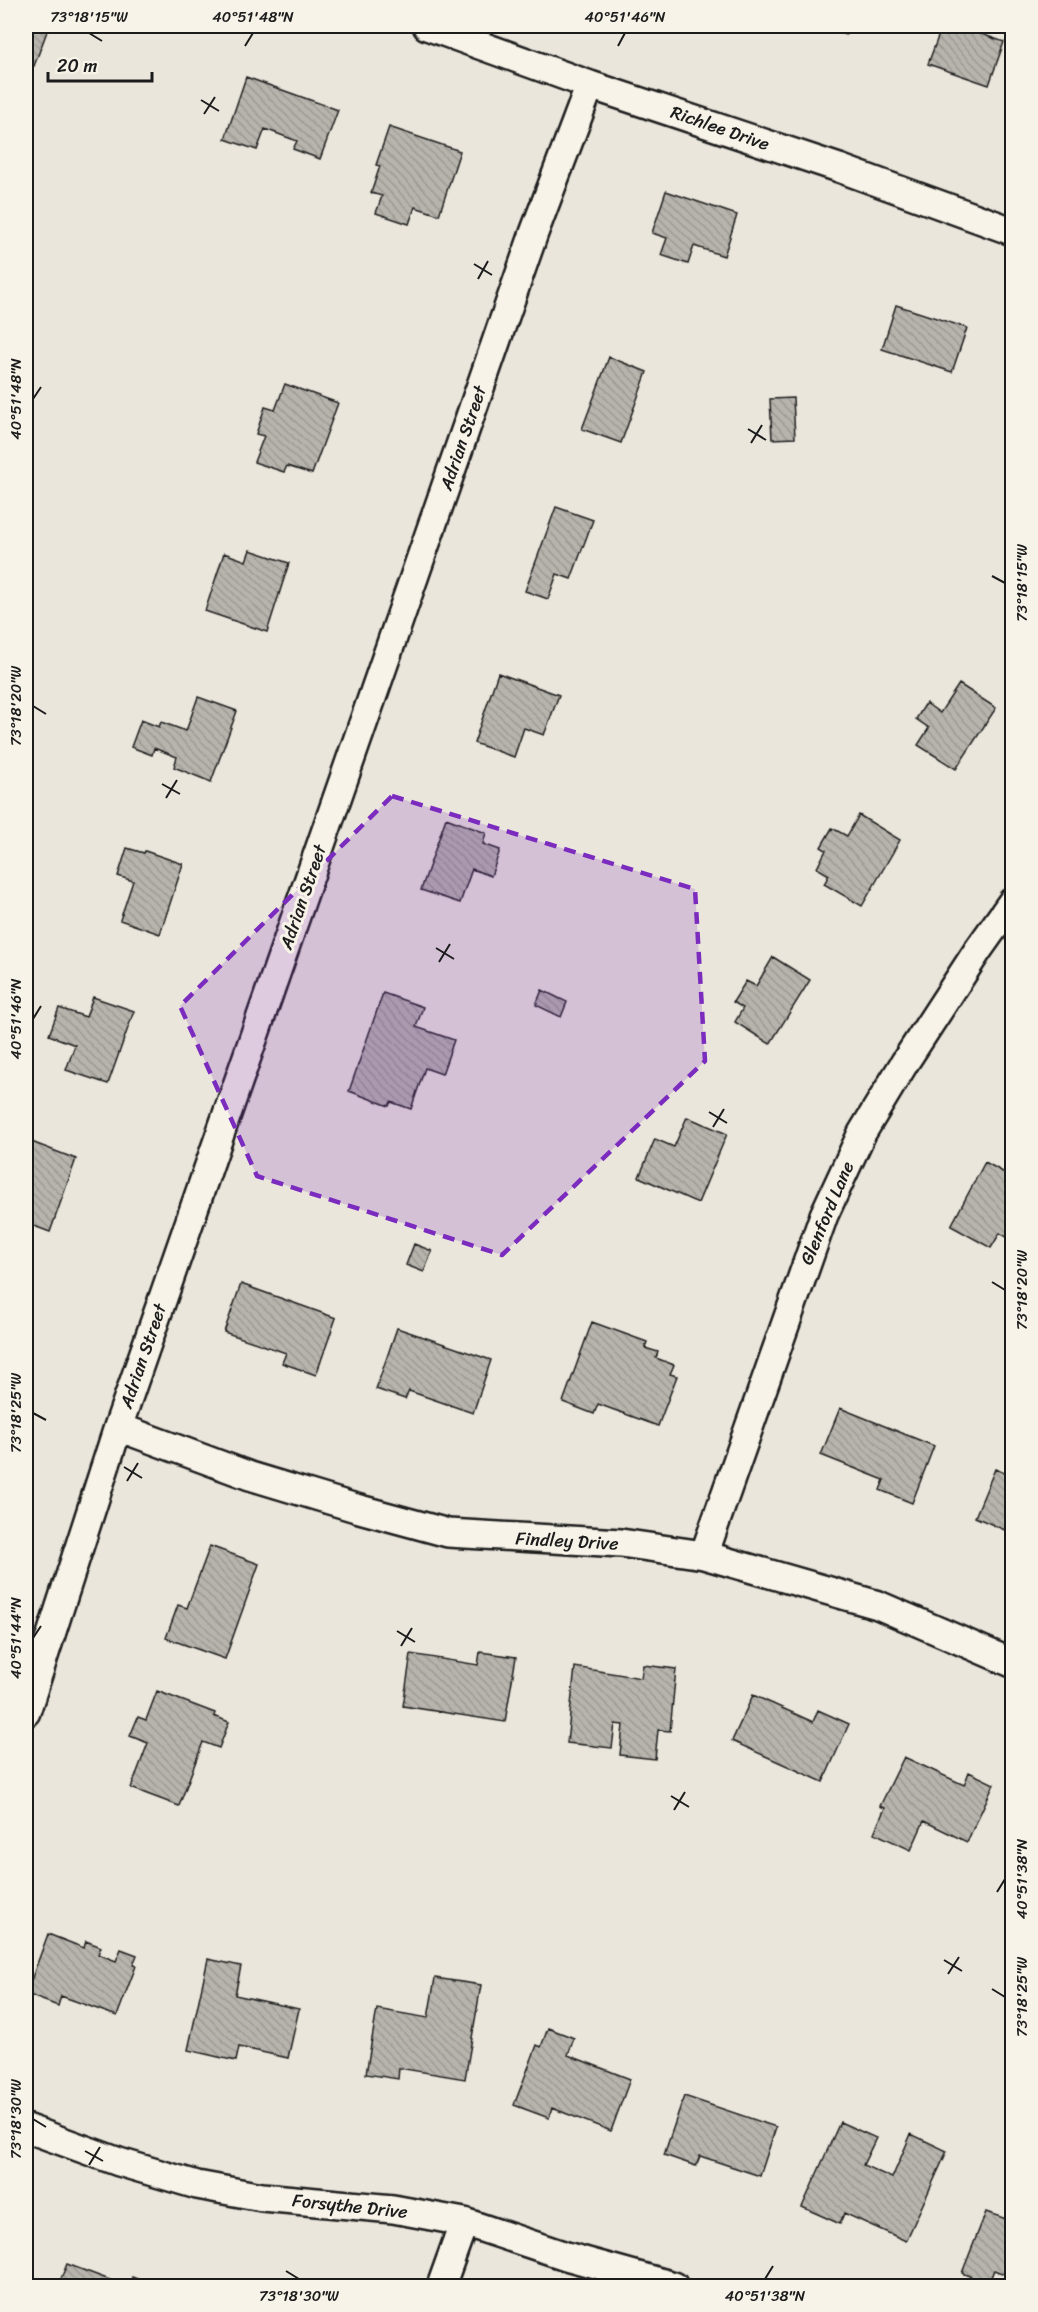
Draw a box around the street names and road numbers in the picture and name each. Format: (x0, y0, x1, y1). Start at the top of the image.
street label: Richlee Drive (666, 96, 774, 160)
street label: Adrian Street (430, 381, 496, 496)
street label: Adrian Street (270, 840, 336, 955)
street label: Glenford Lane (791, 1156, 863, 1270)
street label: Adrian Street (110, 1299, 176, 1414)
street label: Findley Drive (515, 1522, 619, 1560)
street label: Forsythe Drive (291, 2184, 409, 2228)

